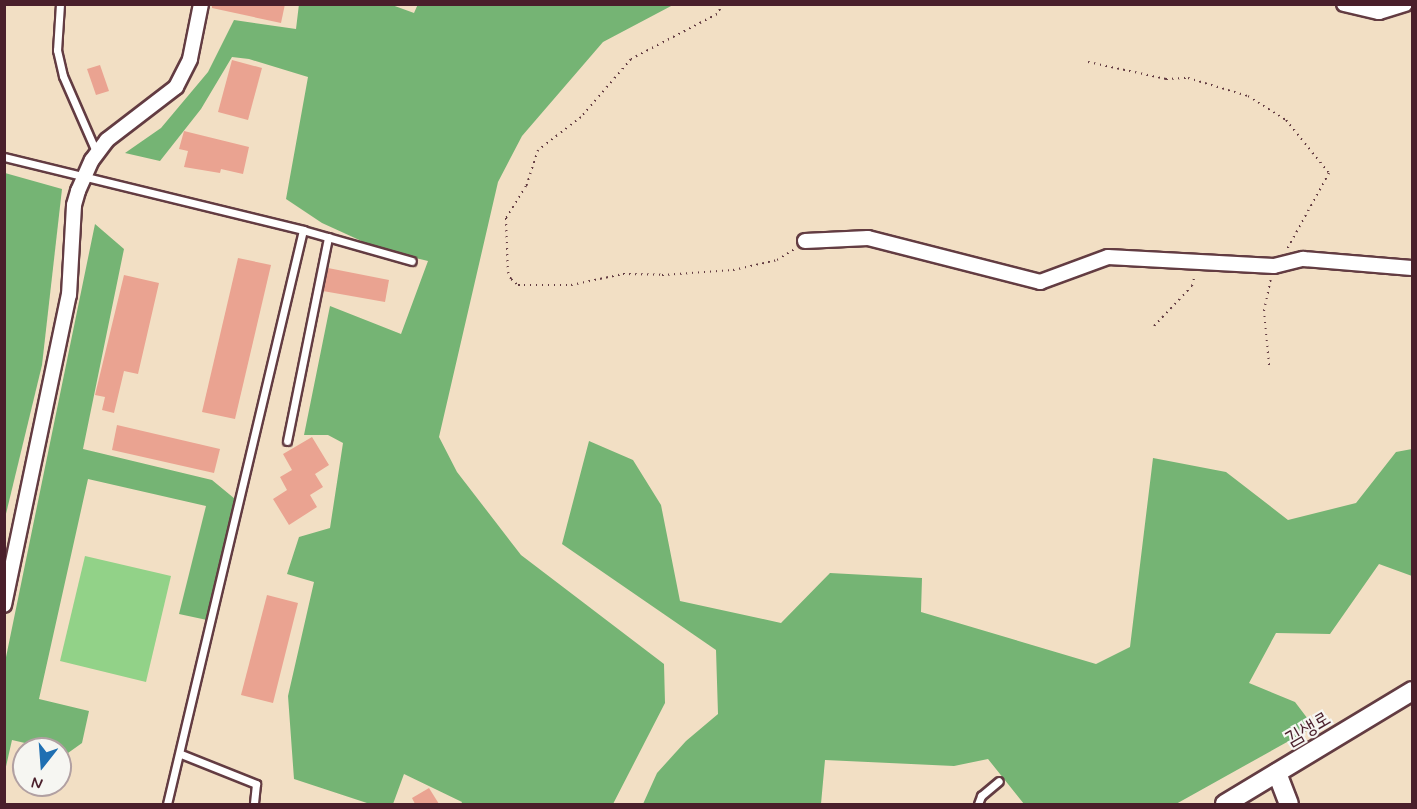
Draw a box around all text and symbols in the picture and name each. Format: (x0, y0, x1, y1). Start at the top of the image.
street label: 김생로 (1281, 707, 1335, 751)
north arrow (12, 737, 72, 797)
text: N (29, 771, 45, 794)

